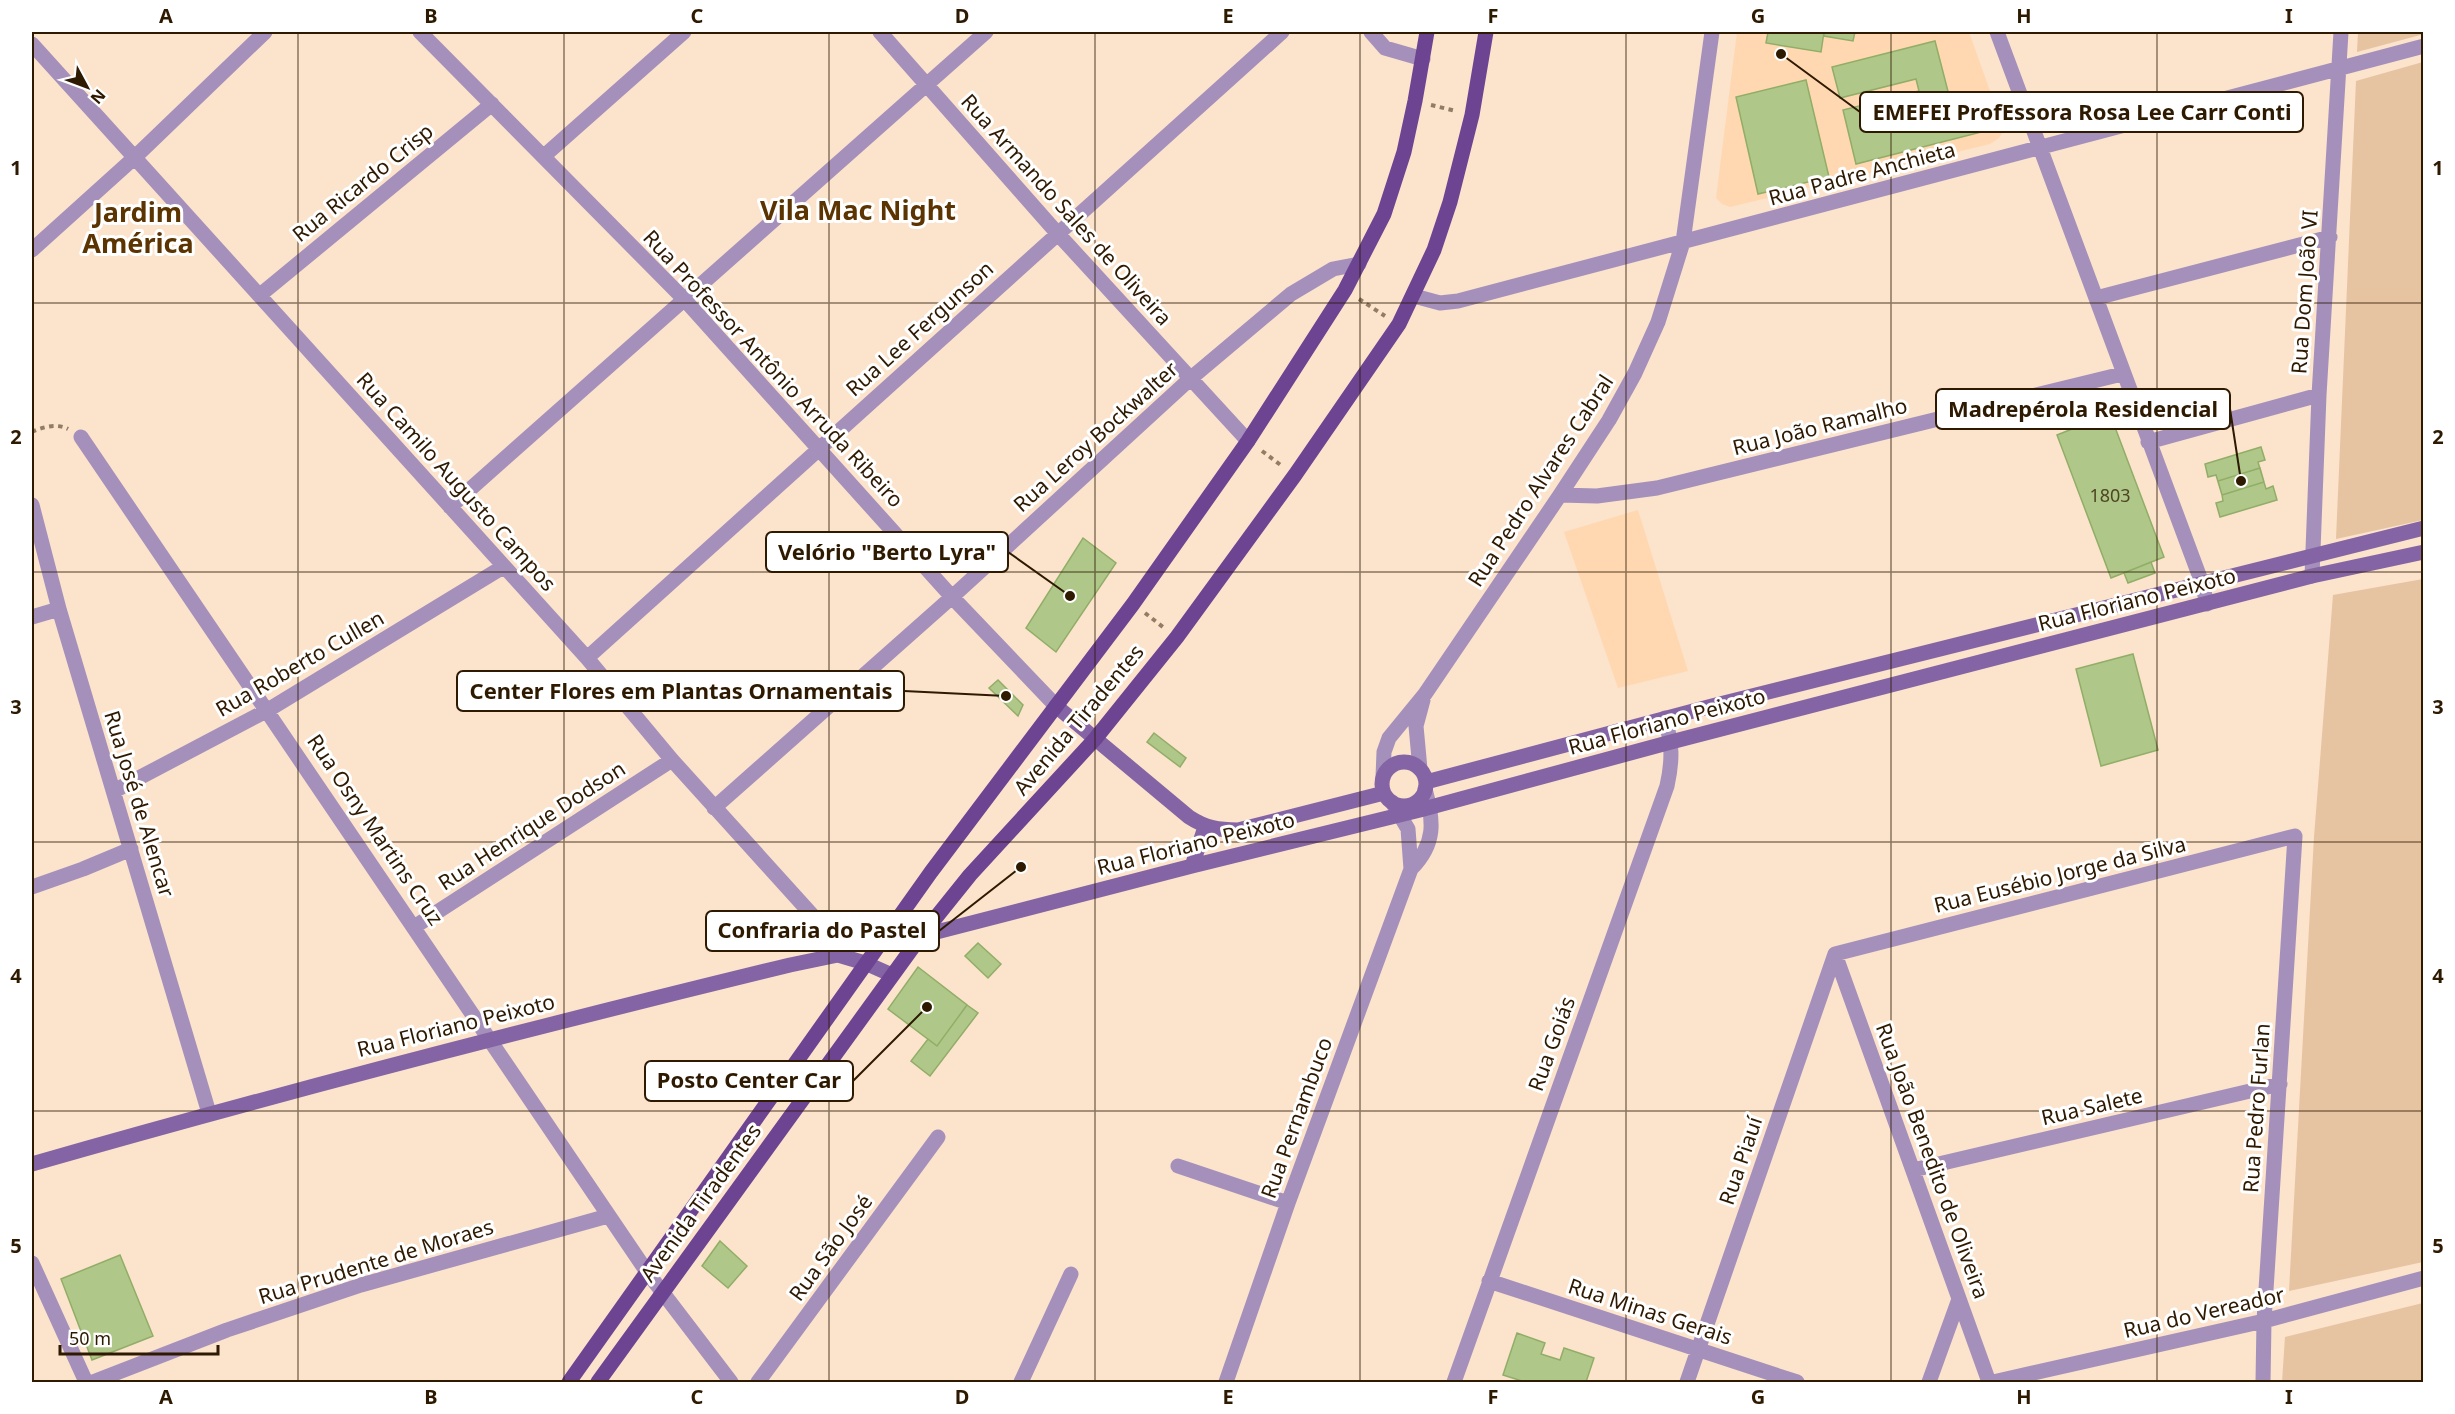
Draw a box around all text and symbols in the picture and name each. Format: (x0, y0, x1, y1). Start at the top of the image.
text: A (159, 2, 173, 29)
text: B (424, 2, 438, 29)
text: C (691, 2, 704, 29)
text: D (955, 2, 969, 29)
text: E (1222, 2, 1234, 29)
text: F (1488, 2, 1498, 29)
text: G (1751, 2, 1765, 29)
text: H (2016, 2, 2032, 29)
text: I (2285, 2, 2293, 29)
north arrow (57, 57, 117, 117)
text: N (86, 85, 111, 109)
street label: Rua Armando Sales de Oliveira (955, 88, 1178, 331)
callout: EMEFEI ProfEssora Rosa Lee Carr Conti (1860, 92, 2303, 132)
text: EMEFEI ProfEssora Rosa Lee Carr Conti (1872, 96, 2292, 126)
street label: Rua Ricardo Crisp (286, 117, 439, 248)
street label: Rua Padre Anchieta (1765, 135, 1958, 211)
text: 1 (10, 154, 22, 181)
text: 1 (2432, 154, 2444, 181)
district label: Vila Mac Night (760, 191, 956, 228)
district label: Jardim América (82, 193, 194, 261)
street label: Rua Dom João VI (2284, 209, 2324, 375)
street label: Rua Professor Antônio Arruda Ribeiro (637, 224, 910, 513)
street label: Rua Lee Fergunson (840, 255, 999, 402)
street label: Rua Leroy Bockwalter (1007, 355, 1184, 518)
street label: Rua Camilo Augusto Campos (351, 366, 563, 597)
street label: Rua Pedro Alvares Cabral (1461, 369, 1619, 592)
callout: Madrepérola Residencial (1936, 389, 2230, 429)
street label: Rua João Ramalho (1730, 391, 1910, 461)
text: Madrepérola Residencial (1948, 393, 2218, 423)
text: 2 (10, 423, 22, 450)
text: 2 (2432, 423, 2444, 450)
house number: 1803 (2089, 483, 2131, 507)
callout: Velório "Berto Lyra" (766, 532, 1008, 572)
text: Velório "Berto Lyra" (778, 536, 996, 566)
street label: Rua Floriano Peixoto (2035, 561, 2239, 637)
street label: Rua Roberto Cullen (210, 603, 389, 723)
street label: Avenida Tiradentes (1007, 638, 1150, 801)
callout: Center Flores em Plantas Ornamentais (457, 671, 904, 711)
text: Center Flores em Plantas Ornamentais (470, 675, 892, 705)
street label: Rua Floriano Peixoto (1565, 681, 1768, 761)
text: 3 (10, 693, 22, 720)
text: 3 (2432, 693, 2444, 720)
street label: Rua José de Alencar (98, 707, 182, 901)
street label: Rua Osny Martins Cruz (301, 728, 450, 931)
street label: Rua Henrique Dodson (433, 754, 630, 896)
street label: Rua Floriano Peixoto (1094, 805, 1298, 881)
street label: Rua Eusébio Jorge da Silva (1931, 829, 2189, 919)
callout: Confraria do Pastel (706, 911, 939, 951)
text: Confraria do Pastel (717, 914, 927, 944)
text: 4 (10, 962, 22, 989)
text: 4 (2432, 962, 2444, 989)
street label: Rua Floriano Peixoto (354, 987, 558, 1063)
street label: Rua Goiás (1521, 993, 1581, 1095)
street label: Rua João Benedito de Oliveira (1870, 1019, 1996, 1302)
street label: Rua Pedro Furlan (2236, 1022, 2276, 1194)
street label: Rua Pernambuco (1254, 1033, 1338, 1202)
callout: Posto Center Car (645, 1061, 853, 1101)
text: Posto Center Car (657, 1064, 841, 1094)
street label: Rua Salete (2038, 1081, 2145, 1131)
street label: Rua Piauí (1712, 1112, 1768, 1209)
street label: Avenida Tiradentes (633, 1118, 767, 1287)
street label: Rua São José (782, 1189, 878, 1306)
street label: Rua Prudente de Moraes (255, 1212, 497, 1310)
text: 5 (10, 1232, 22, 1259)
text: 5 (2432, 1232, 2444, 1259)
street label: Rua Minas Gerais (1565, 1271, 1736, 1351)
street label: Rua do Vereador (2120, 1280, 2287, 1344)
scale bar (60, 1318, 218, 1356)
text: 50 m (69, 1326, 111, 1350)
text: A (159, 1383, 173, 1410)
text: B (424, 1383, 438, 1410)
text: C (691, 1383, 704, 1410)
text: D (955, 1383, 969, 1410)
text: E (1222, 1383, 1234, 1410)
text: F (1488, 1383, 1498, 1410)
text: G (1751, 1383, 1765, 1410)
text: H (2016, 1383, 2032, 1410)
text: I (2285, 1383, 2293, 1410)

